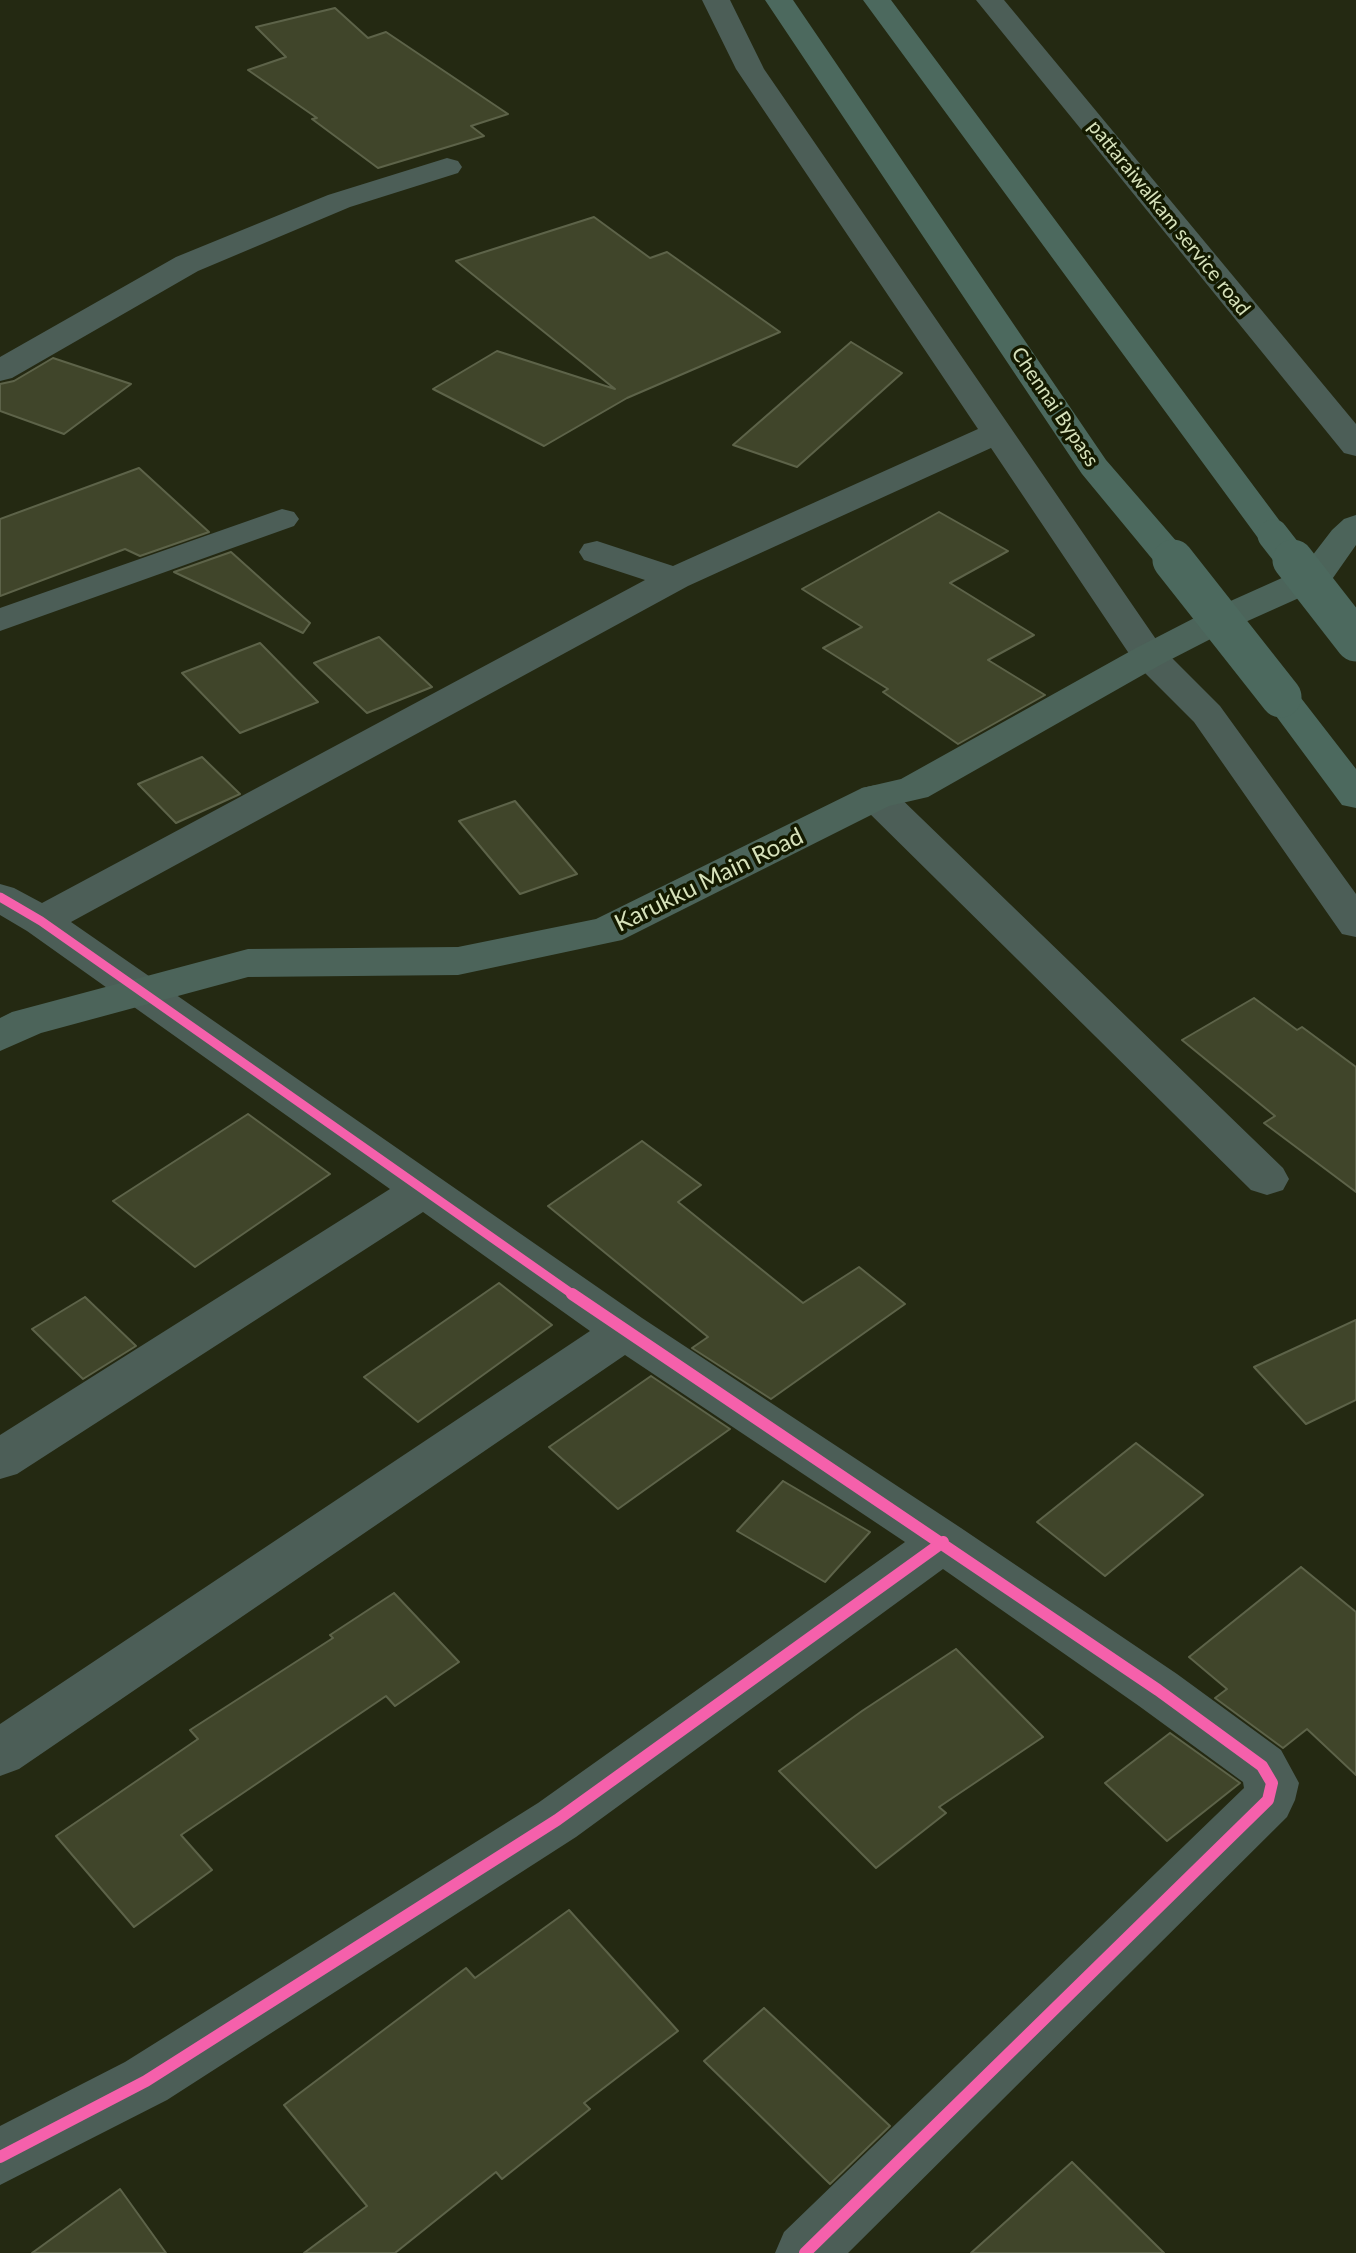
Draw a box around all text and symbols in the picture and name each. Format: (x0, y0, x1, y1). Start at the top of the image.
street label: pattaraiwalkam service road (1083, 115, 1255, 321)
street label: Chennai Bypass (1006, 343, 1104, 471)
street label: Karukku Main Road (610, 822, 808, 938)

